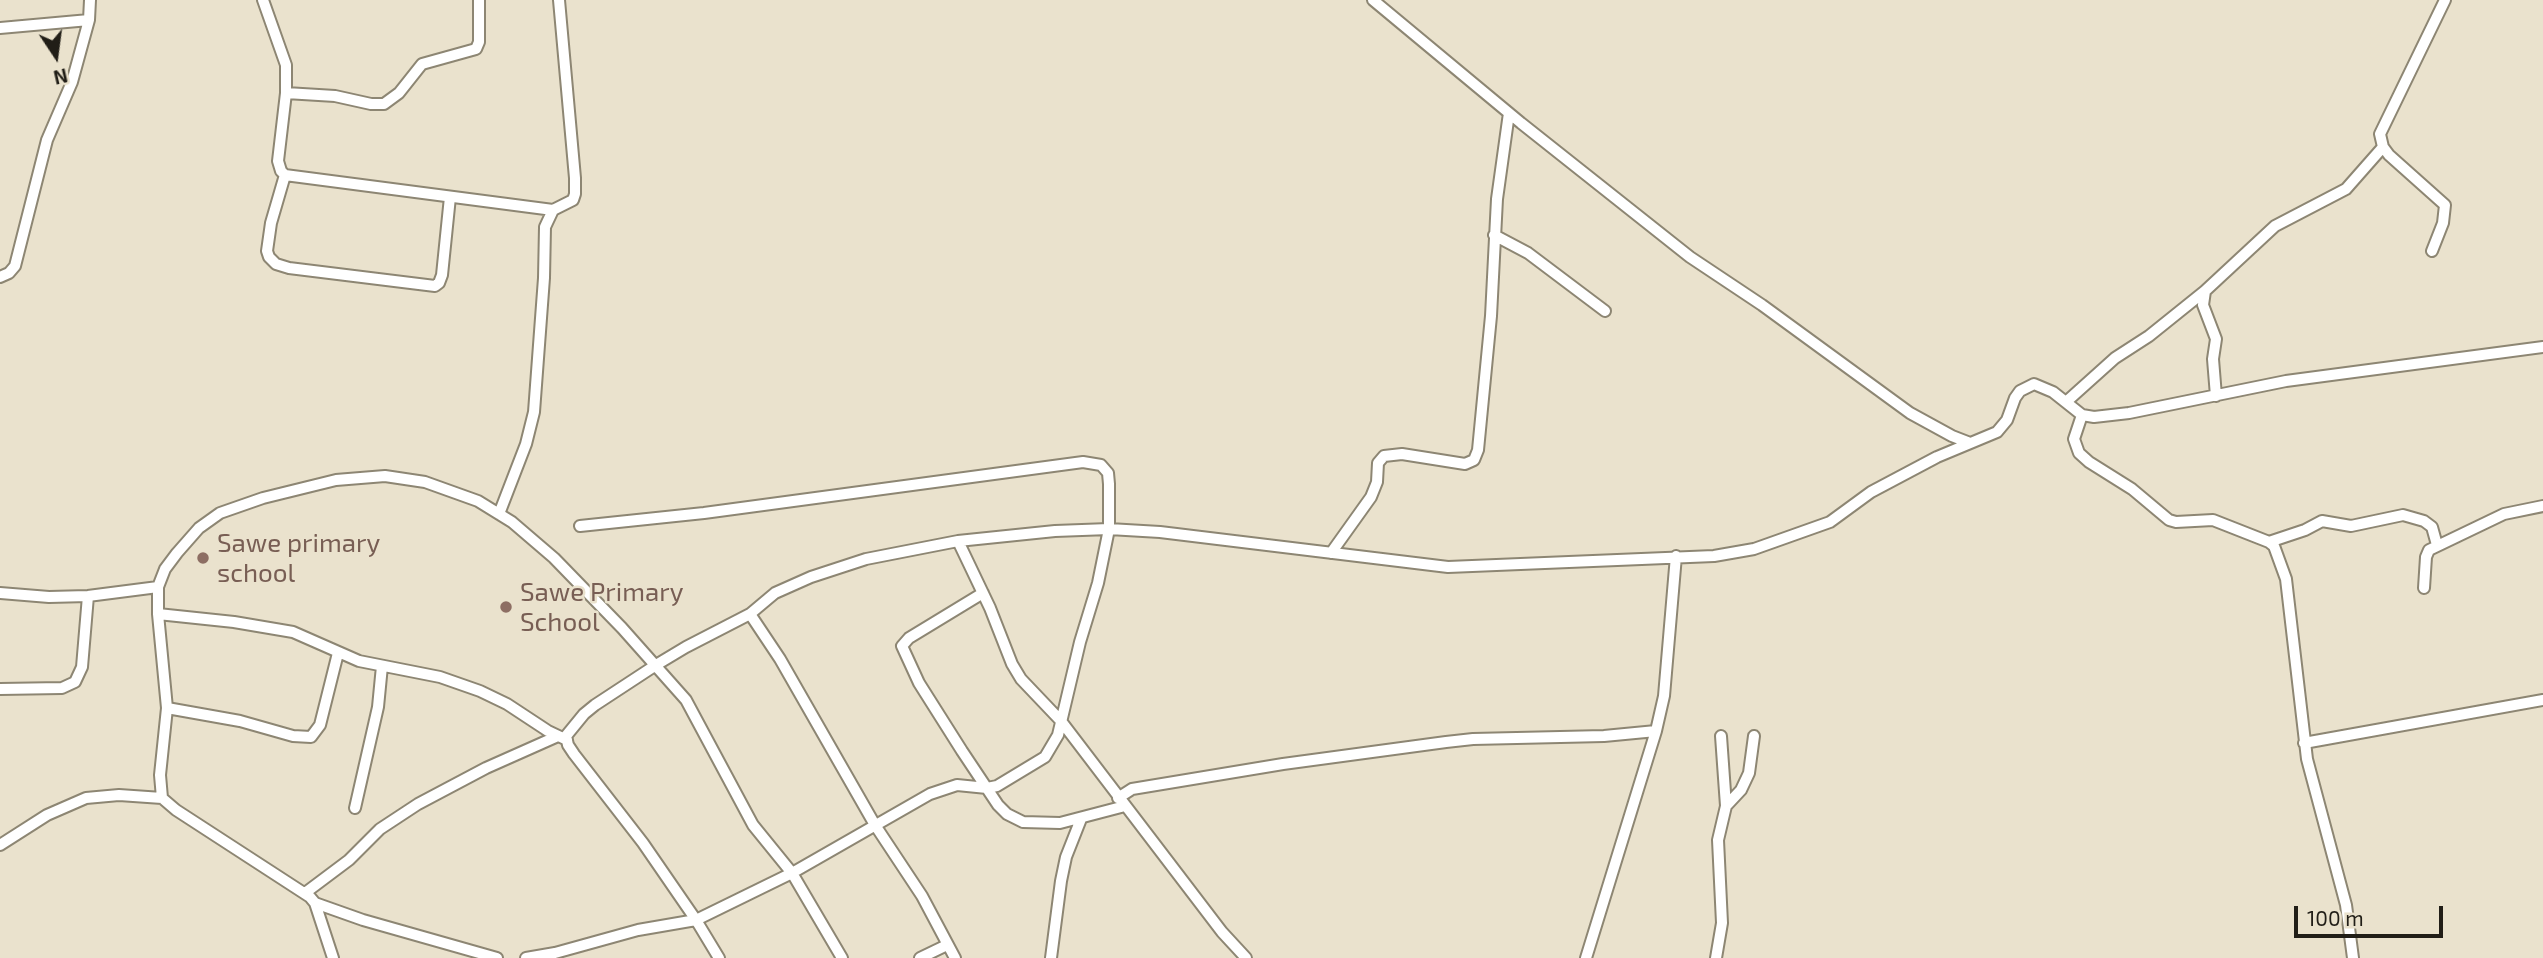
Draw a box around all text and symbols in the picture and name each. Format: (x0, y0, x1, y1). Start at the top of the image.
north arrow (21, 21, 91, 91)
text: N (52, 64, 70, 90)
place label: Sawe primary school (217, 527, 380, 588)
marker: Sawe primary school (195, 550, 211, 566)
place label: Sawe Primary School (520, 576, 683, 638)
marker: Sawe Primary School (498, 599, 514, 615)
scale bar (2298, 892, 2447, 936)
text: 100 m (2307, 905, 2364, 930)

